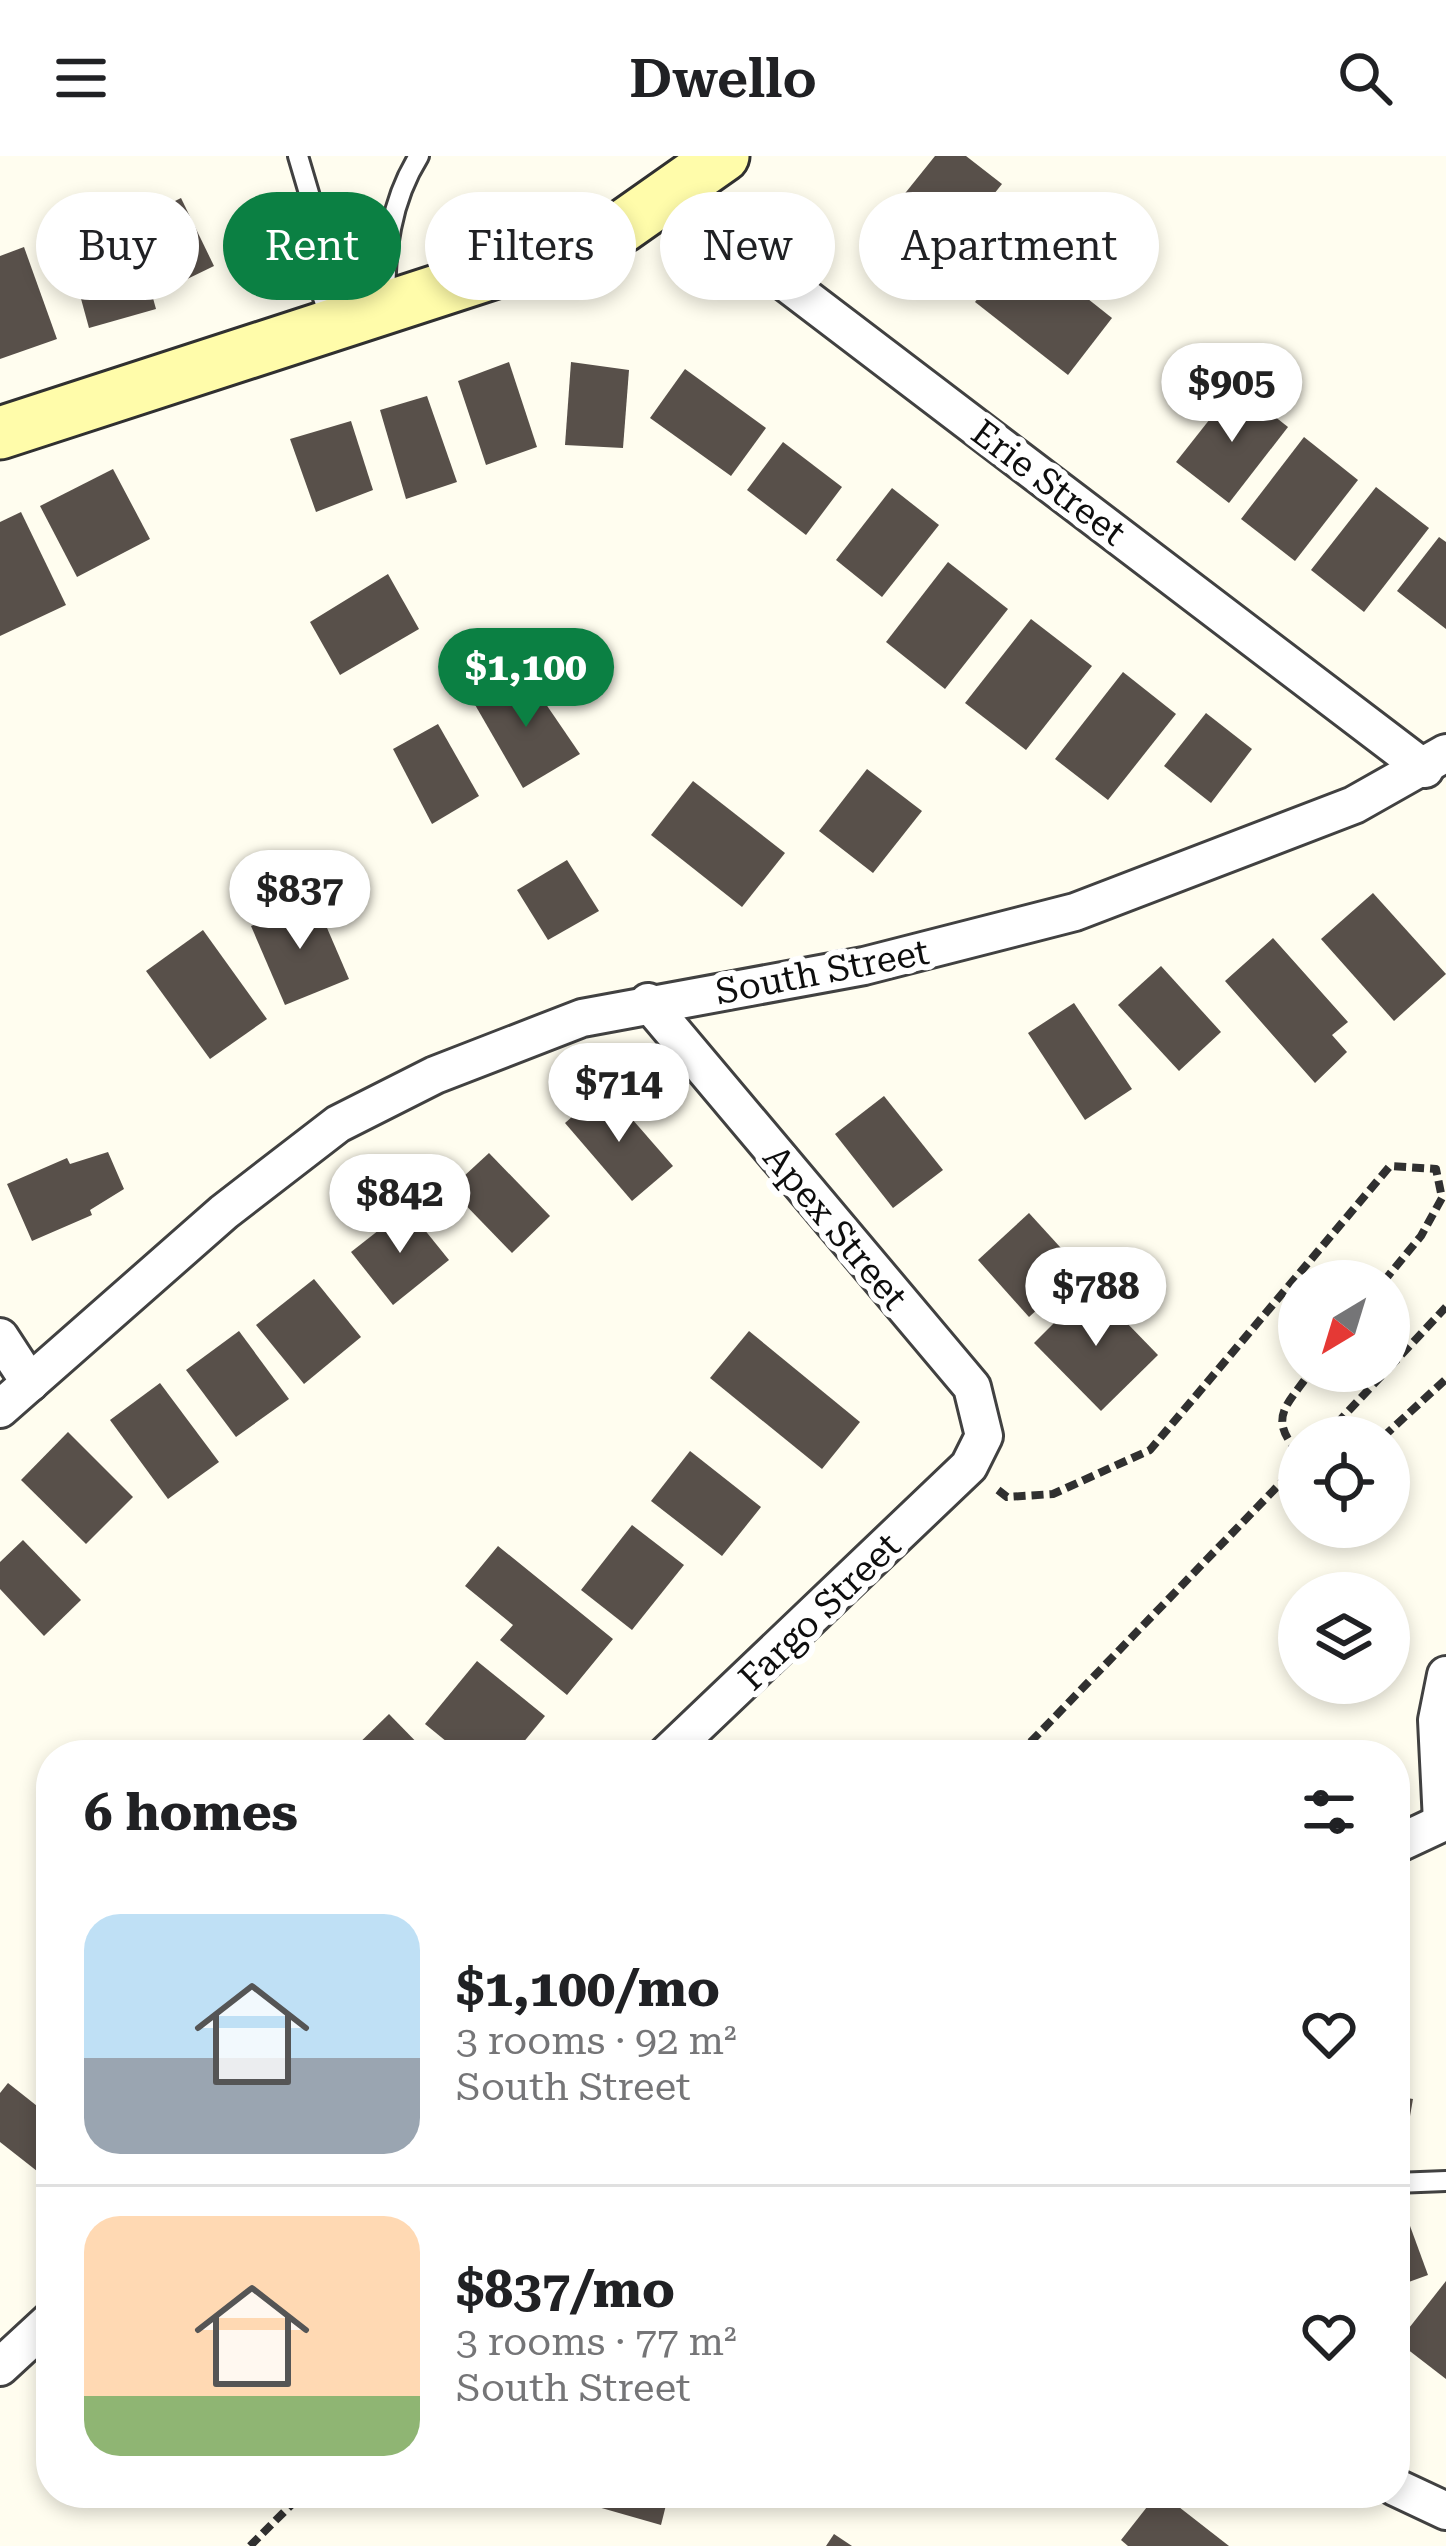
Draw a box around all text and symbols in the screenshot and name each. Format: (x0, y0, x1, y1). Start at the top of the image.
icon: menu (48, 45, 114, 111)
icon: search (1332, 45, 1398, 111)
text: Dwello (629, 47, 817, 110)
chip: Buy (36, 192, 199, 300)
chip: Rent (223, 192, 401, 300)
chip: Filters (425, 192, 636, 300)
chip: New (660, 192, 835, 300)
chip: Apartment (859, 192, 1159, 300)
pin: $905 (1161, 343, 1303, 445)
text: $905 (1188, 359, 1276, 405)
street label: Erie Street (963, 411, 1134, 554)
pin: $1,100 (428, 628, 624, 730)
text: $1,100 (465, 644, 587, 690)
pin: $837 (229, 850, 371, 952)
text: $837 (256, 866, 344, 912)
street label: South Street (712, 931, 932, 1013)
pin: $714 (548, 1043, 690, 1145)
text: $714 (575, 1059, 663, 1105)
street label: Apex Street (755, 1137, 916, 1318)
pin: $842 (329, 1154, 471, 1256)
text: $842 (356, 1170, 444, 1216)
pin: $788 (1025, 1247, 1167, 1349)
north arrow (1278, 1260, 1410, 1392)
map controls (1278, 1260, 1410, 1704)
text: $788 (1052, 1263, 1140, 1309)
button: locate (1278, 1416, 1410, 1548)
street label: Fargo Street (730, 1525, 909, 1699)
button: layers (1278, 1572, 1410, 1704)
icon: filters (1296, 1779, 1362, 1845)
text: 6 homes (84, 1783, 298, 1842)
text: $1,100/mo (456, 1959, 720, 2018)
icon: home (180, 1962, 324, 2106)
icon: heart (1296, 2001, 1362, 2067)
text: 3 rooms · 92 m² (456, 2018, 737, 2064)
text: South Street (456, 2064, 691, 2110)
text: $837/mo (456, 2260, 675, 2319)
icon: home (180, 2264, 324, 2408)
icon: heart (1296, 2303, 1362, 2369)
text: 3 rooms · 77 m² (456, 2319, 737, 2365)
text: South Street (456, 2365, 691, 2411)

